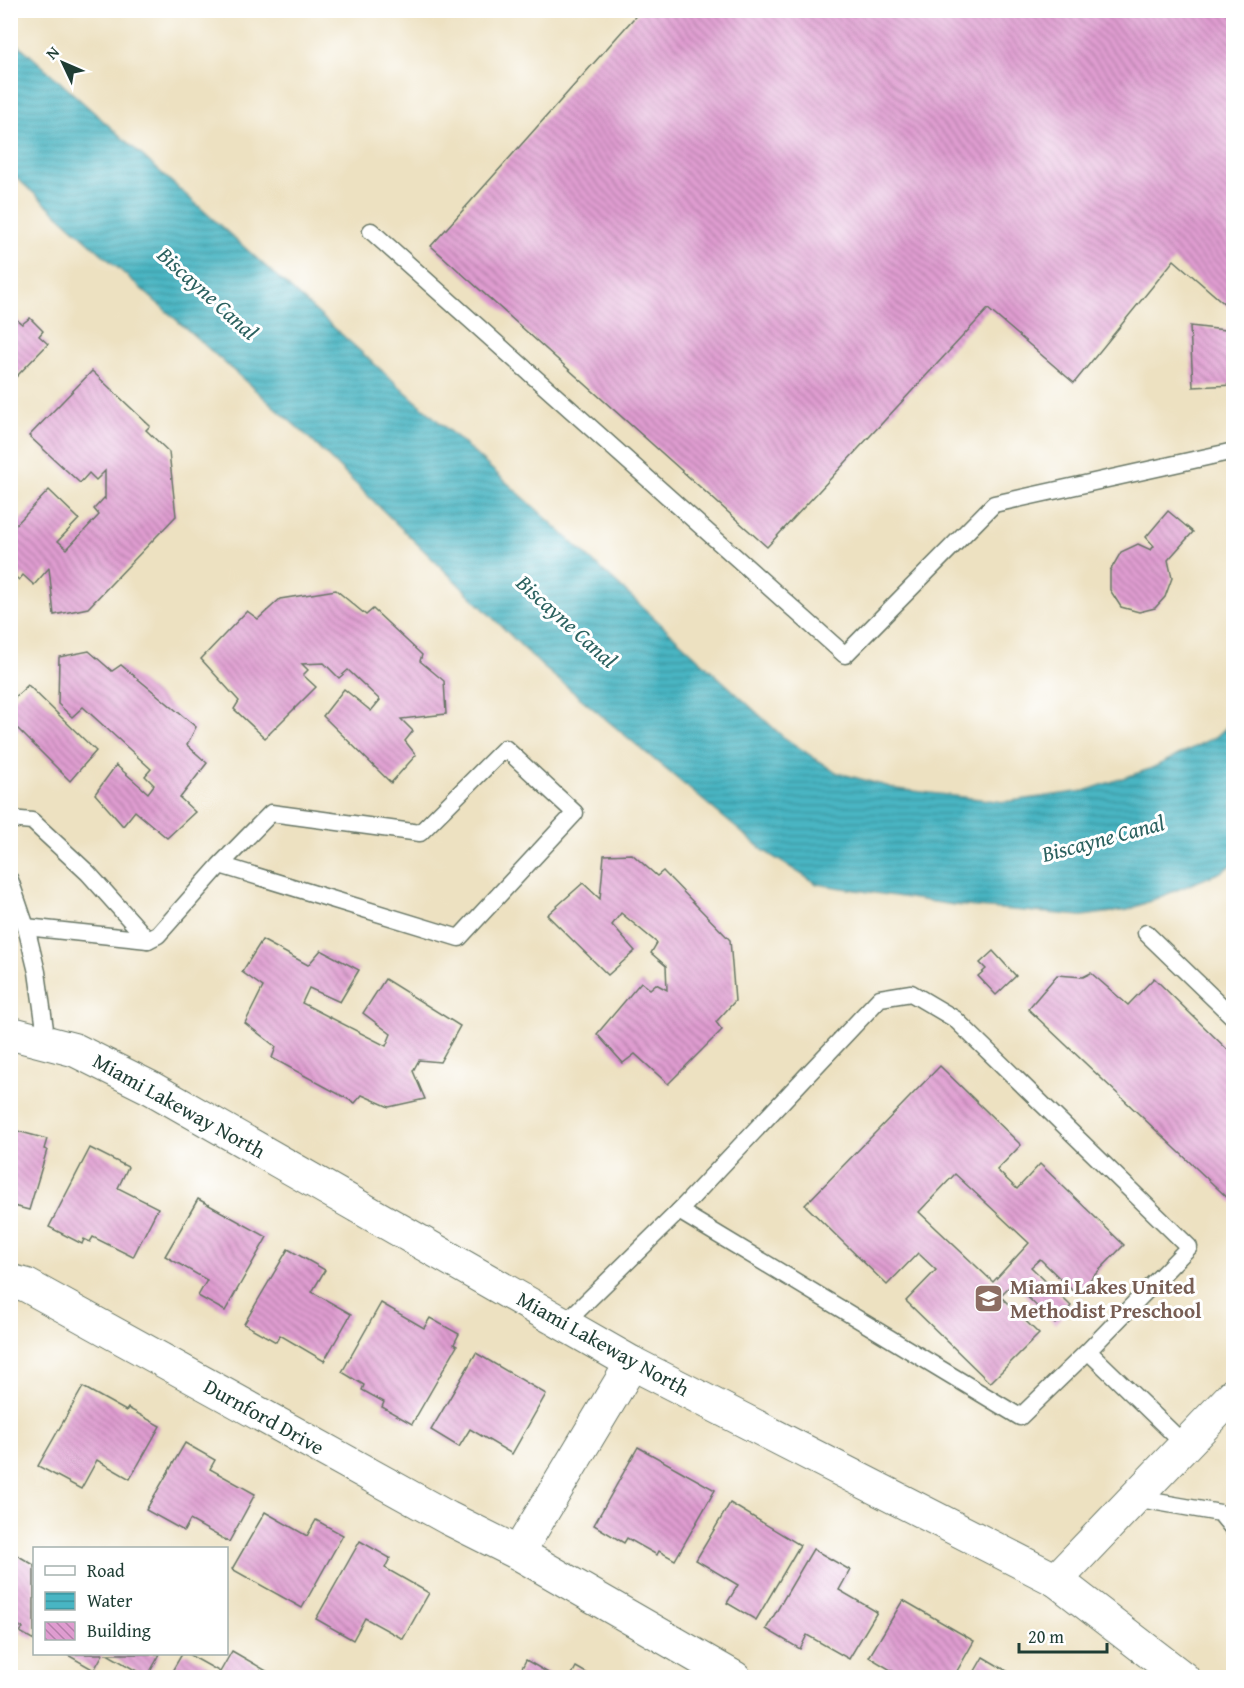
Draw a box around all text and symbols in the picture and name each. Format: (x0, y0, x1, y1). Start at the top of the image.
north arrow (33, 33, 93, 93)
text: N (40, 40, 65, 65)
water label: Biscayne Canal (150, 238, 265, 347)
water label: Biscayne Canal (509, 566, 624, 675)
water label: Biscayne Canal (1037, 806, 1168, 870)
street label: Miami Lakeway North (87, 1045, 271, 1166)
place label: Miami Lakes United Methodist Preschool (1010, 1271, 1202, 1326)
street label: Miami Lakeway North (511, 1283, 695, 1404)
school or university icon: Miami Lakes United Methodist Preschool (973, 1283, 1005, 1315)
street label: Durnford Drive (198, 1371, 330, 1463)
legend (33, 1547, 228, 1655)
text: Road (87, 1557, 125, 1584)
text: Water (87, 1587, 133, 1614)
scale bar (1019, 1616, 1108, 1654)
text: Building (87, 1617, 151, 1644)
text: 20 m (1028, 1623, 1064, 1650)

